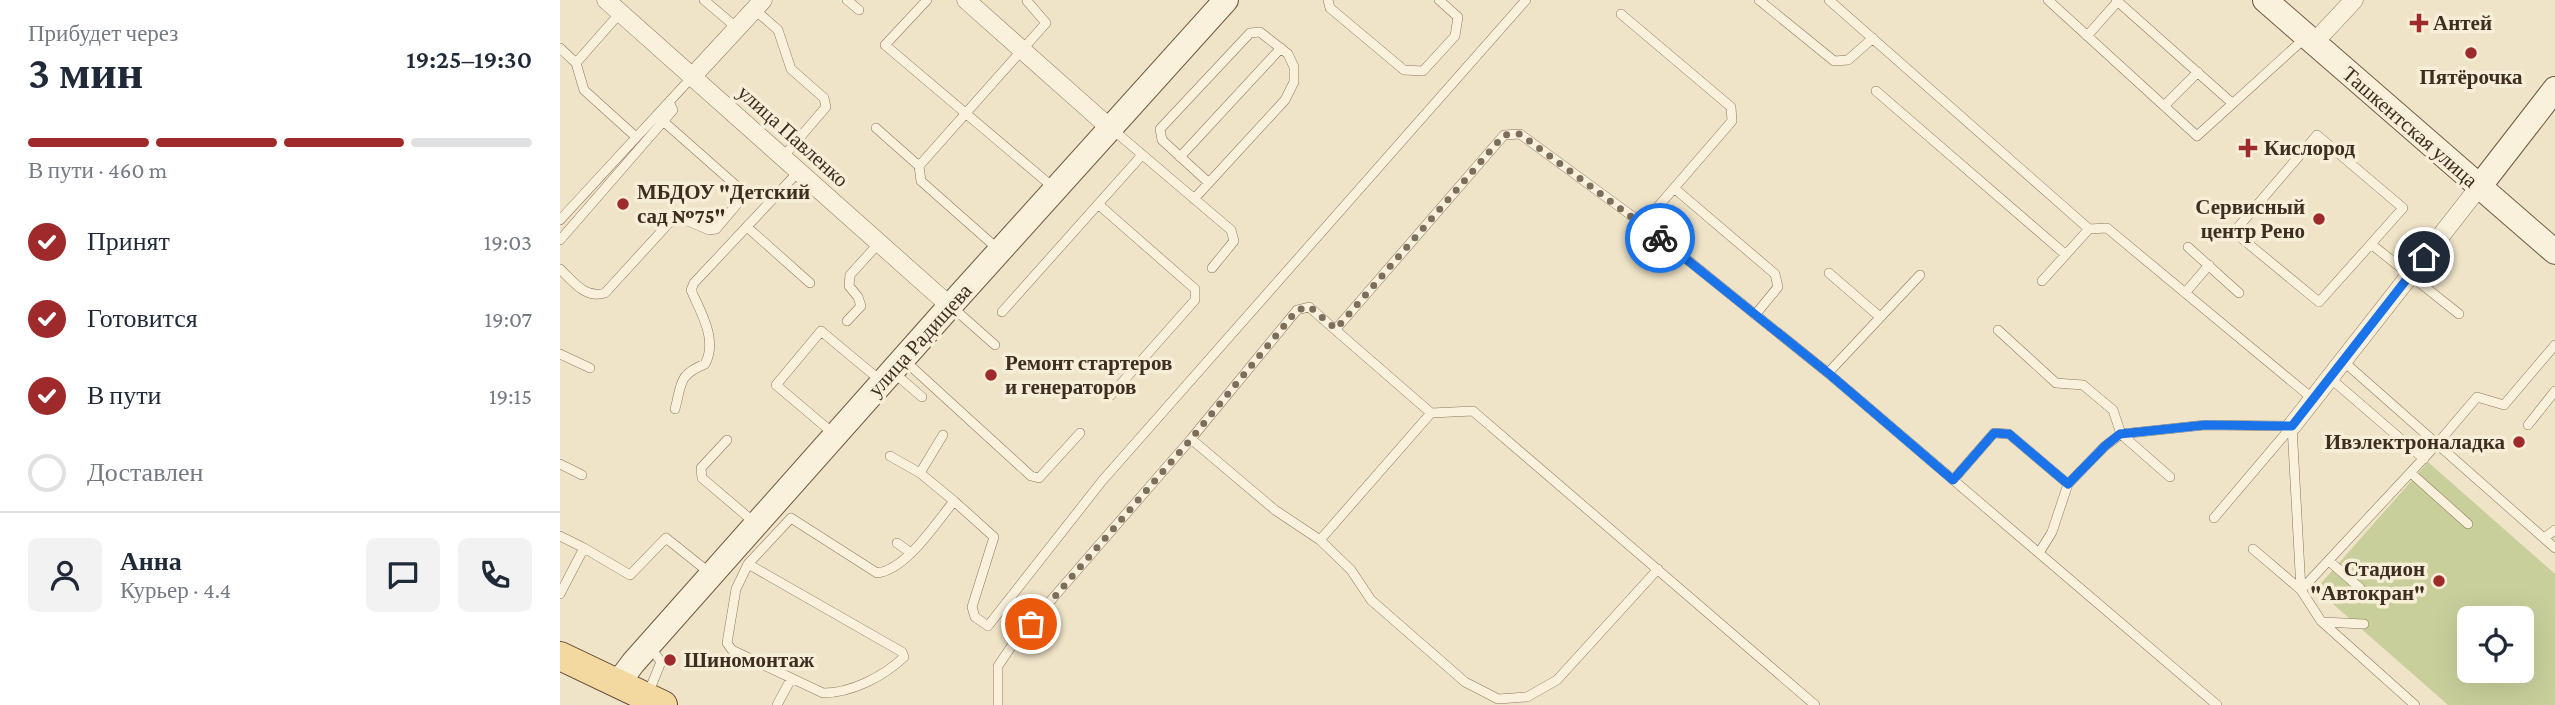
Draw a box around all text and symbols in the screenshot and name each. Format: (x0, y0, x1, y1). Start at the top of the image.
place label: Антей (2433, 11, 2492, 35)
marker: Антей (2411, 15, 2427, 31)
text: Прибудет через (28, 20, 178, 46)
text: 19:25–19:30 (406, 45, 532, 74)
marker: Пятёрочка (2463, 45, 2479, 61)
text: 3 мин (28, 47, 143, 98)
street label: Ташкентская улица (2337, 62, 2483, 193)
place label: Пятёрочка (2419, 65, 2523, 89)
street label: улица Павленко (733, 80, 853, 192)
place label: Кислород (2264, 136, 2356, 160)
marker: Кислород (2238, 138, 2258, 158)
text: В пути · 460 m (28, 157, 167, 183)
place label: МБДОУ "Детский сад №75" (637, 180, 810, 228)
place label: Сервисный центр Рено (2195, 195, 2305, 243)
marker: МБДОУ "Детский сад №75" (615, 196, 631, 212)
courier (1625, 203, 1695, 273)
marker: Сервисный центр Рено (2311, 211, 2327, 227)
icon: bike (1641, 219, 1679, 257)
icon: check (28, 223, 66, 261)
text: Принят (87, 227, 170, 256)
pin (2394, 227, 2454, 287)
text: 19:03 (484, 229, 532, 255)
icon: home (2405, 238, 2443, 276)
street label: улица Радищева (863, 278, 977, 401)
icon: check (28, 300, 66, 338)
text: Готовится (87, 304, 198, 333)
text: 19:07 (484, 306, 532, 332)
place label: Ремонт стартеров и генераторов (1005, 351, 1172, 399)
marker: Ремонт стартеров и генераторов (983, 367, 999, 383)
icon: check (28, 377, 66, 415)
text: В пути (87, 381, 161, 410)
text: 19:15 (489, 383, 532, 409)
place label: Ивэлектроналадка (2325, 430, 2505, 454)
marker: Ивэлектроналадка (2511, 434, 2527, 450)
text: Доставлен (87, 458, 204, 487)
button: person (28, 538, 102, 612)
button: chat (366, 538, 440, 612)
button: phone (458, 538, 532, 612)
text: Анна (120, 547, 182, 576)
place label: Стадион "Автокран" (2310, 557, 2425, 605)
marker: Стадион "Автокран" (2431, 573, 2447, 589)
text: Курьер · 4.4 (120, 577, 231, 603)
pin (1001, 594, 1061, 654)
icon: bag (1012, 605, 1050, 643)
map controls (2457, 606, 2534, 683)
button: locate (2457, 606, 2534, 683)
place label: Шиномонтаж (684, 648, 815, 672)
marker: Шиномонтаж (662, 652, 678, 668)

